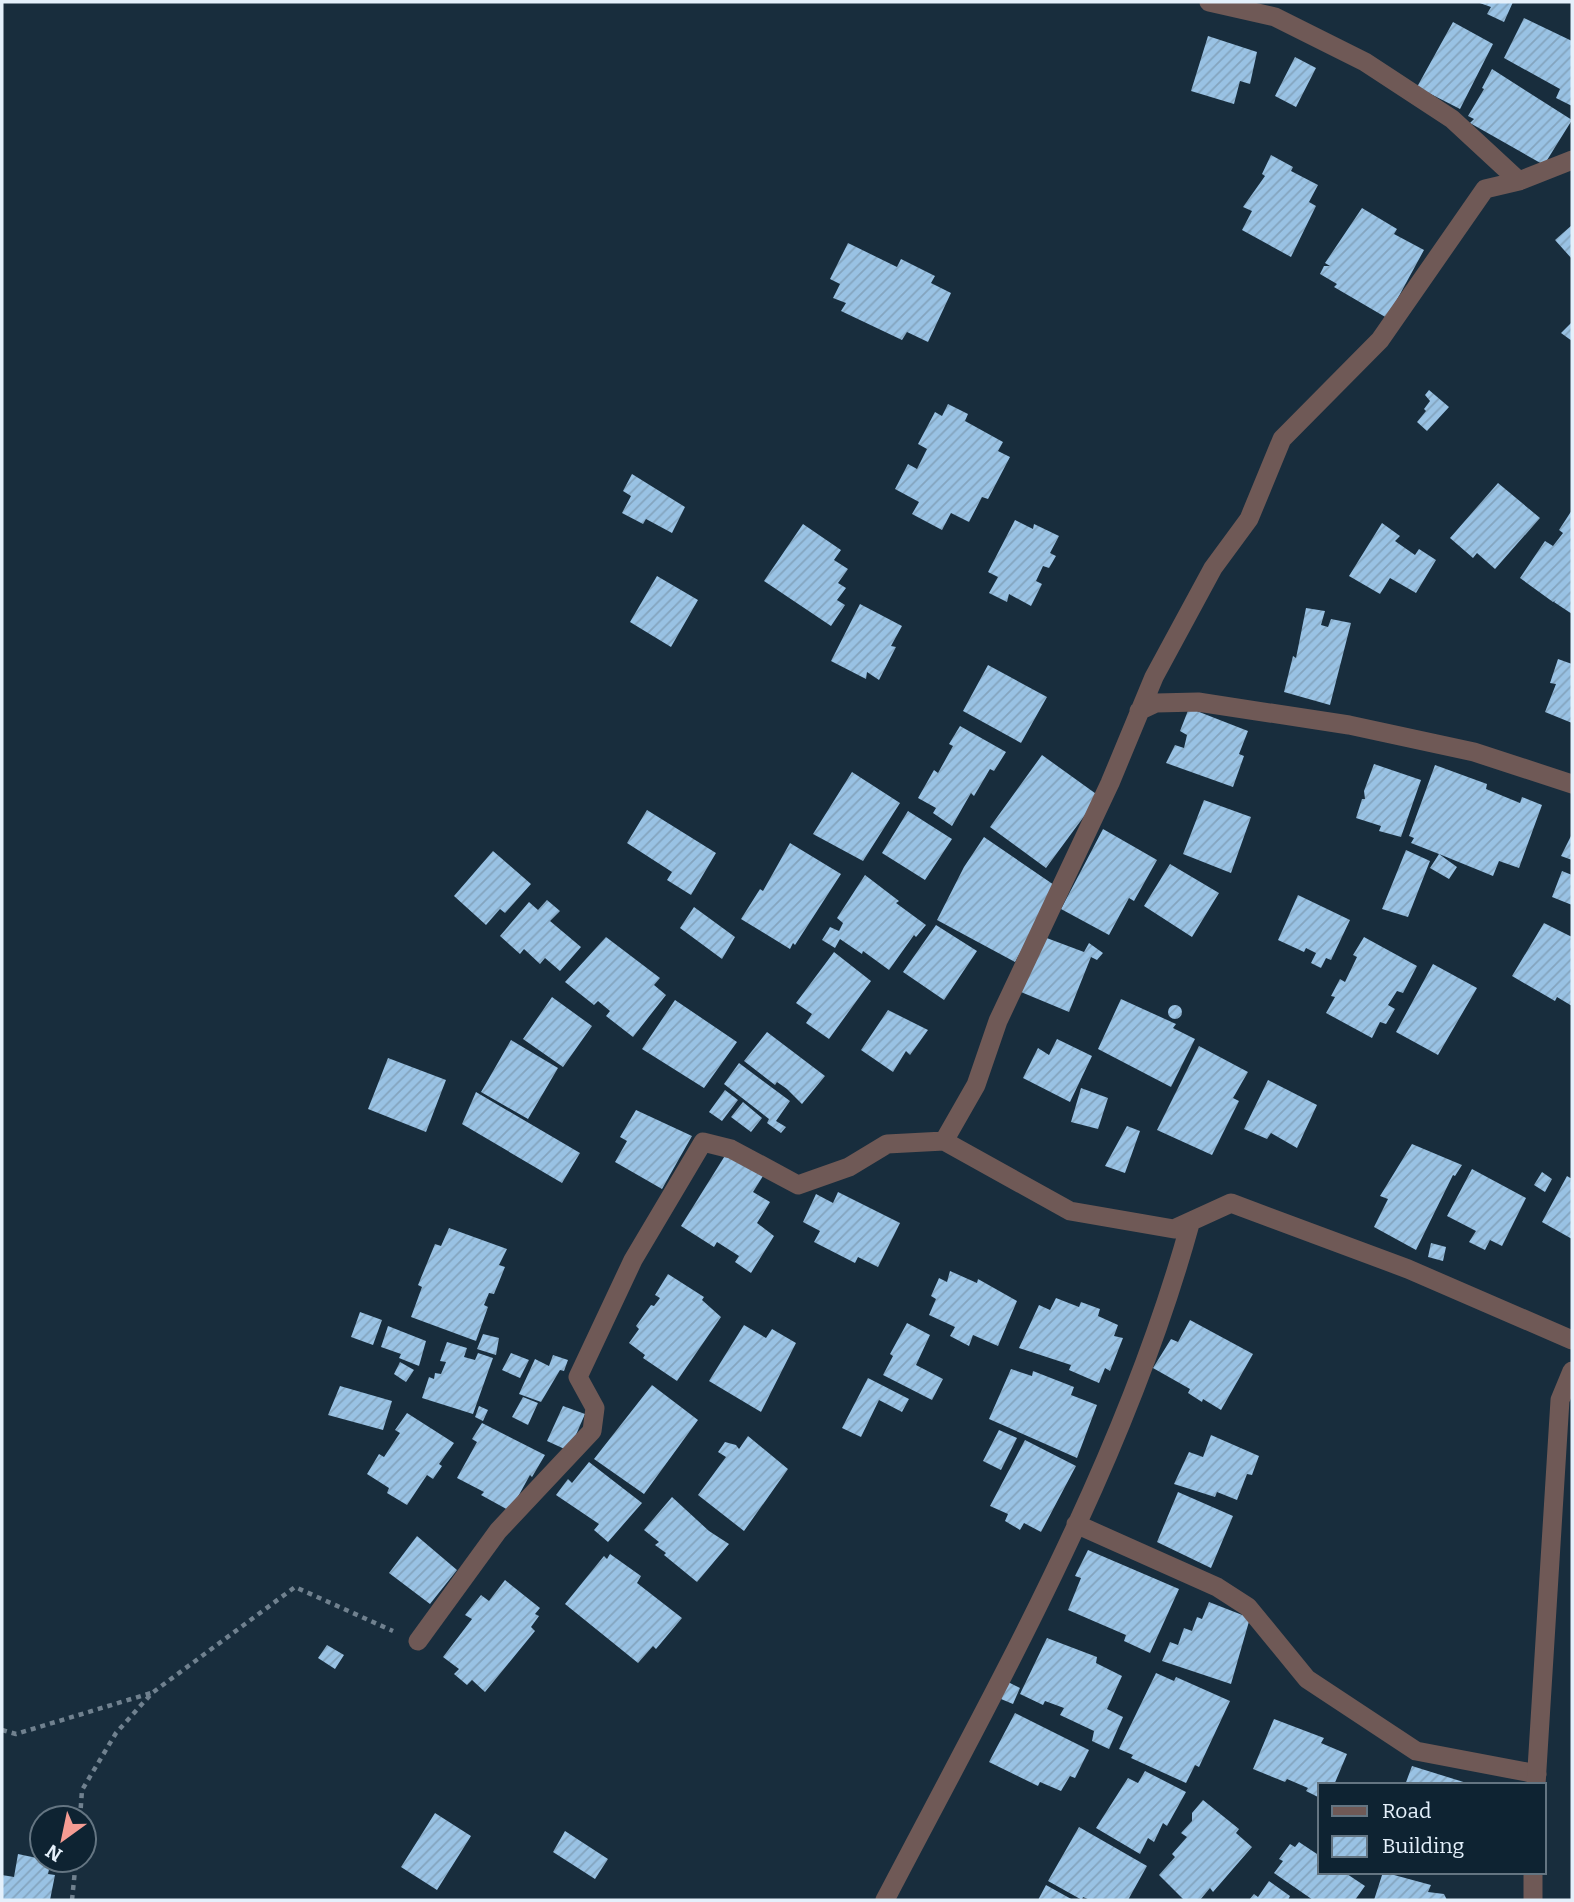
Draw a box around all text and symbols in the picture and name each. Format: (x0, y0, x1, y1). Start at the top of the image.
legend (1318, 1783, 1546, 1874)
text: Road (1382, 1798, 1431, 1824)
north arrow (28, 1804, 98, 1874)
text: Building (1382, 1833, 1465, 1859)
text: N (41, 1839, 66, 1866)

